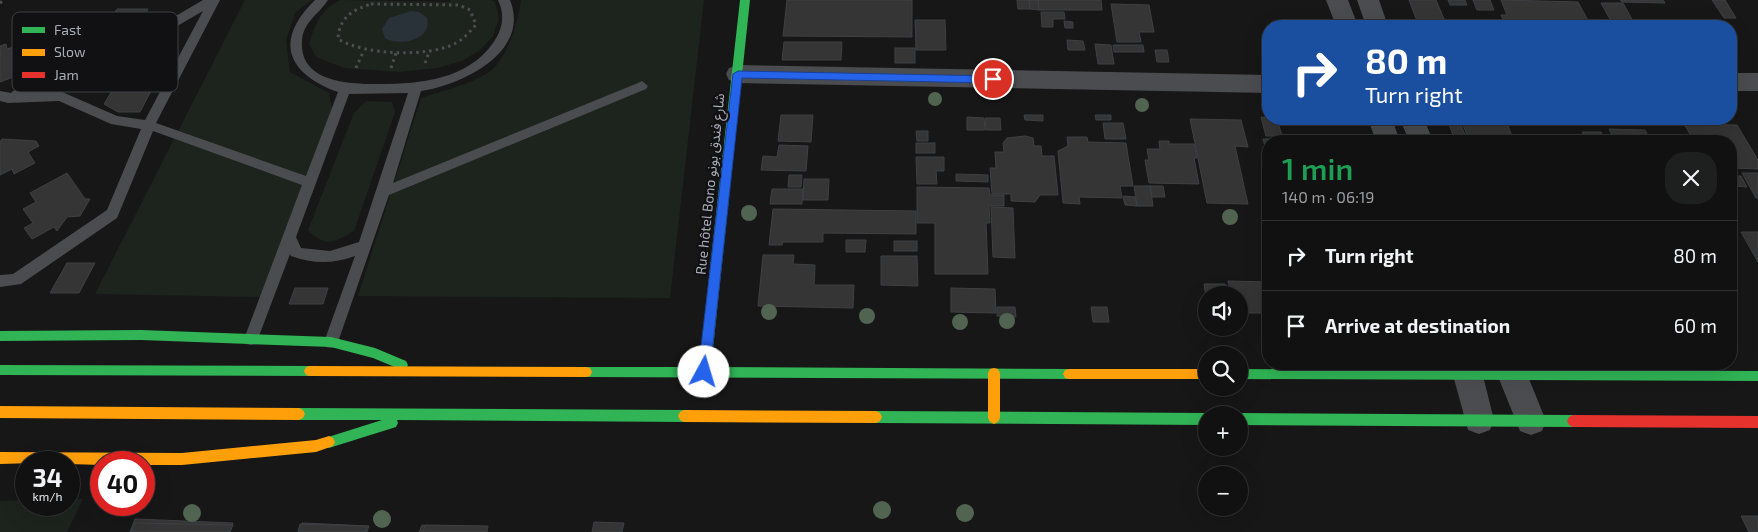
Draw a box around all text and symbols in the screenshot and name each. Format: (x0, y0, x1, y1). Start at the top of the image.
legend (12, 12, 178, 92)
text: Fast (54, 21, 81, 38)
text: 80 m (1365, 39, 1447, 81)
icon: right (1282, 40, 1347, 105)
text: Slow (54, 43, 86, 60)
pin (972, 58, 1014, 100)
icon: arrive (979, 65, 1007, 93)
text: Jam (54, 66, 79, 83)
text: Turn right (1365, 81, 1463, 107)
street label: Rue hôtel Bono شارع فندق بونو (692, 92, 730, 276)
text: 1 min (1282, 150, 1353, 186)
button: close (1665, 152, 1717, 204)
text: 140 m · 06:19 (1282, 187, 1374, 206)
icon: right (1282, 242, 1310, 270)
text: Turn right (1325, 244, 1413, 267)
text: 80 m (1673, 244, 1717, 267)
map controls (1198, 286, 1248, 516)
button: sound (1198, 286, 1248, 336)
icon: arrive (1282, 312, 1310, 340)
text: Arrive at destination (1325, 314, 1510, 337)
text: 60 m (1674, 314, 1717, 337)
position arrow (677, 345, 729, 397)
button: search (1198, 346, 1248, 396)
button: + (1198, 406, 1248, 456)
speed limit sign: 40 (90, 451, 155, 516)
text: 34 (32, 462, 63, 492)
button: − (1198, 466, 1248, 516)
text: km/h (33, 489, 62, 503)

